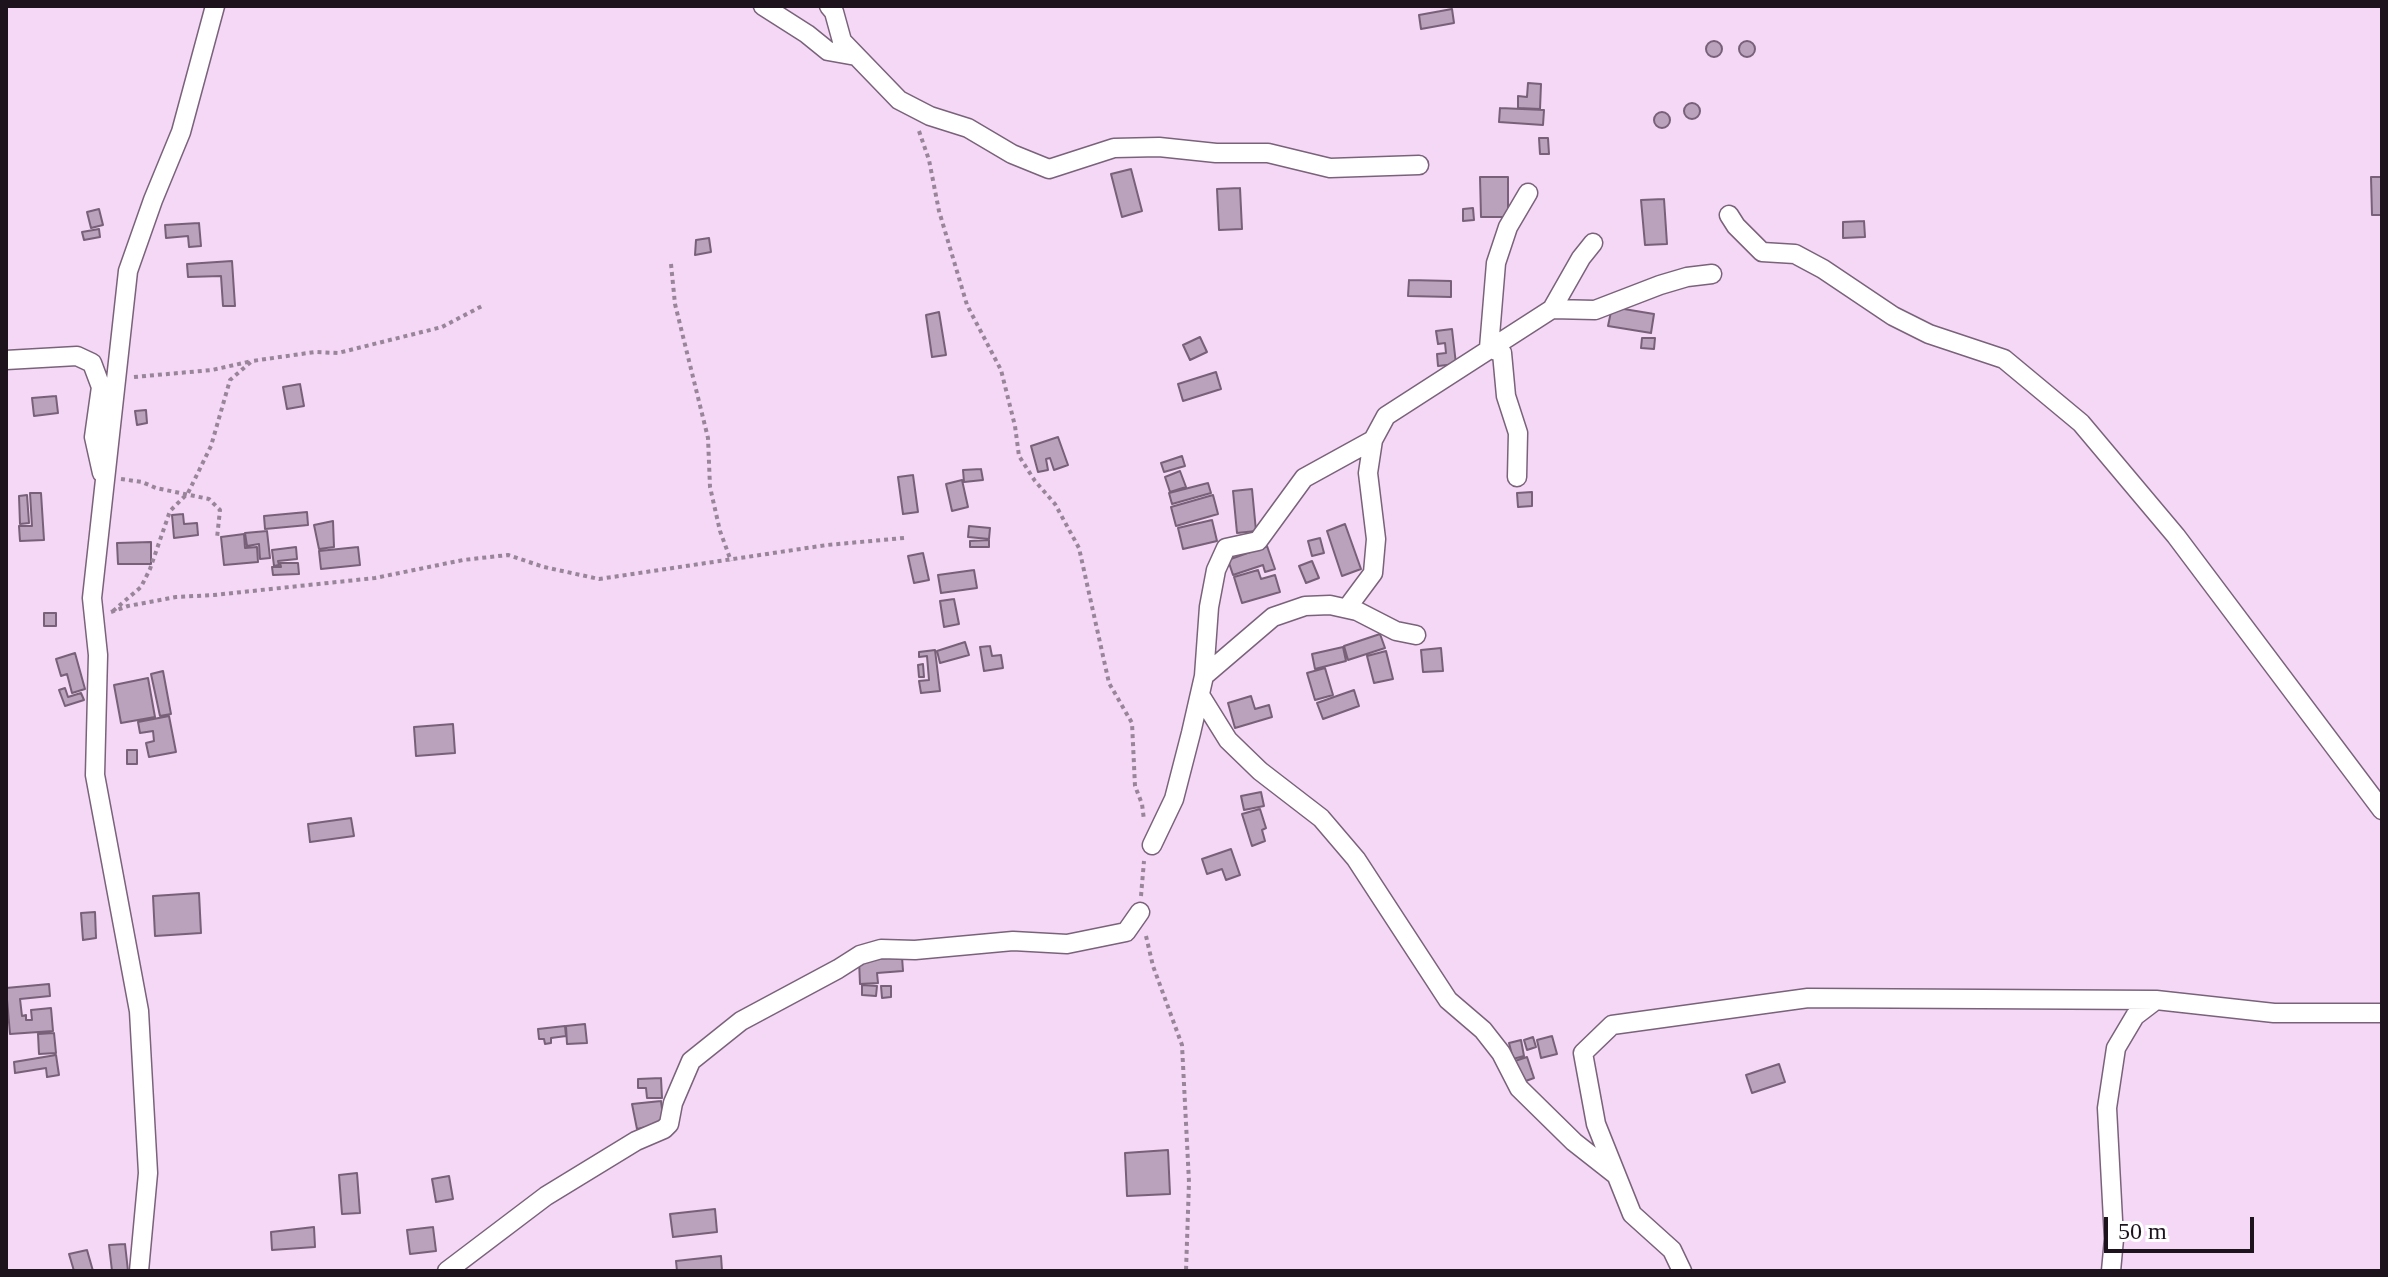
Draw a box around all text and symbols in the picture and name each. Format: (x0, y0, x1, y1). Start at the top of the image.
scale bar (2108, 1201, 2258, 1251)
text: 50 m (2118, 1218, 2167, 1244)

